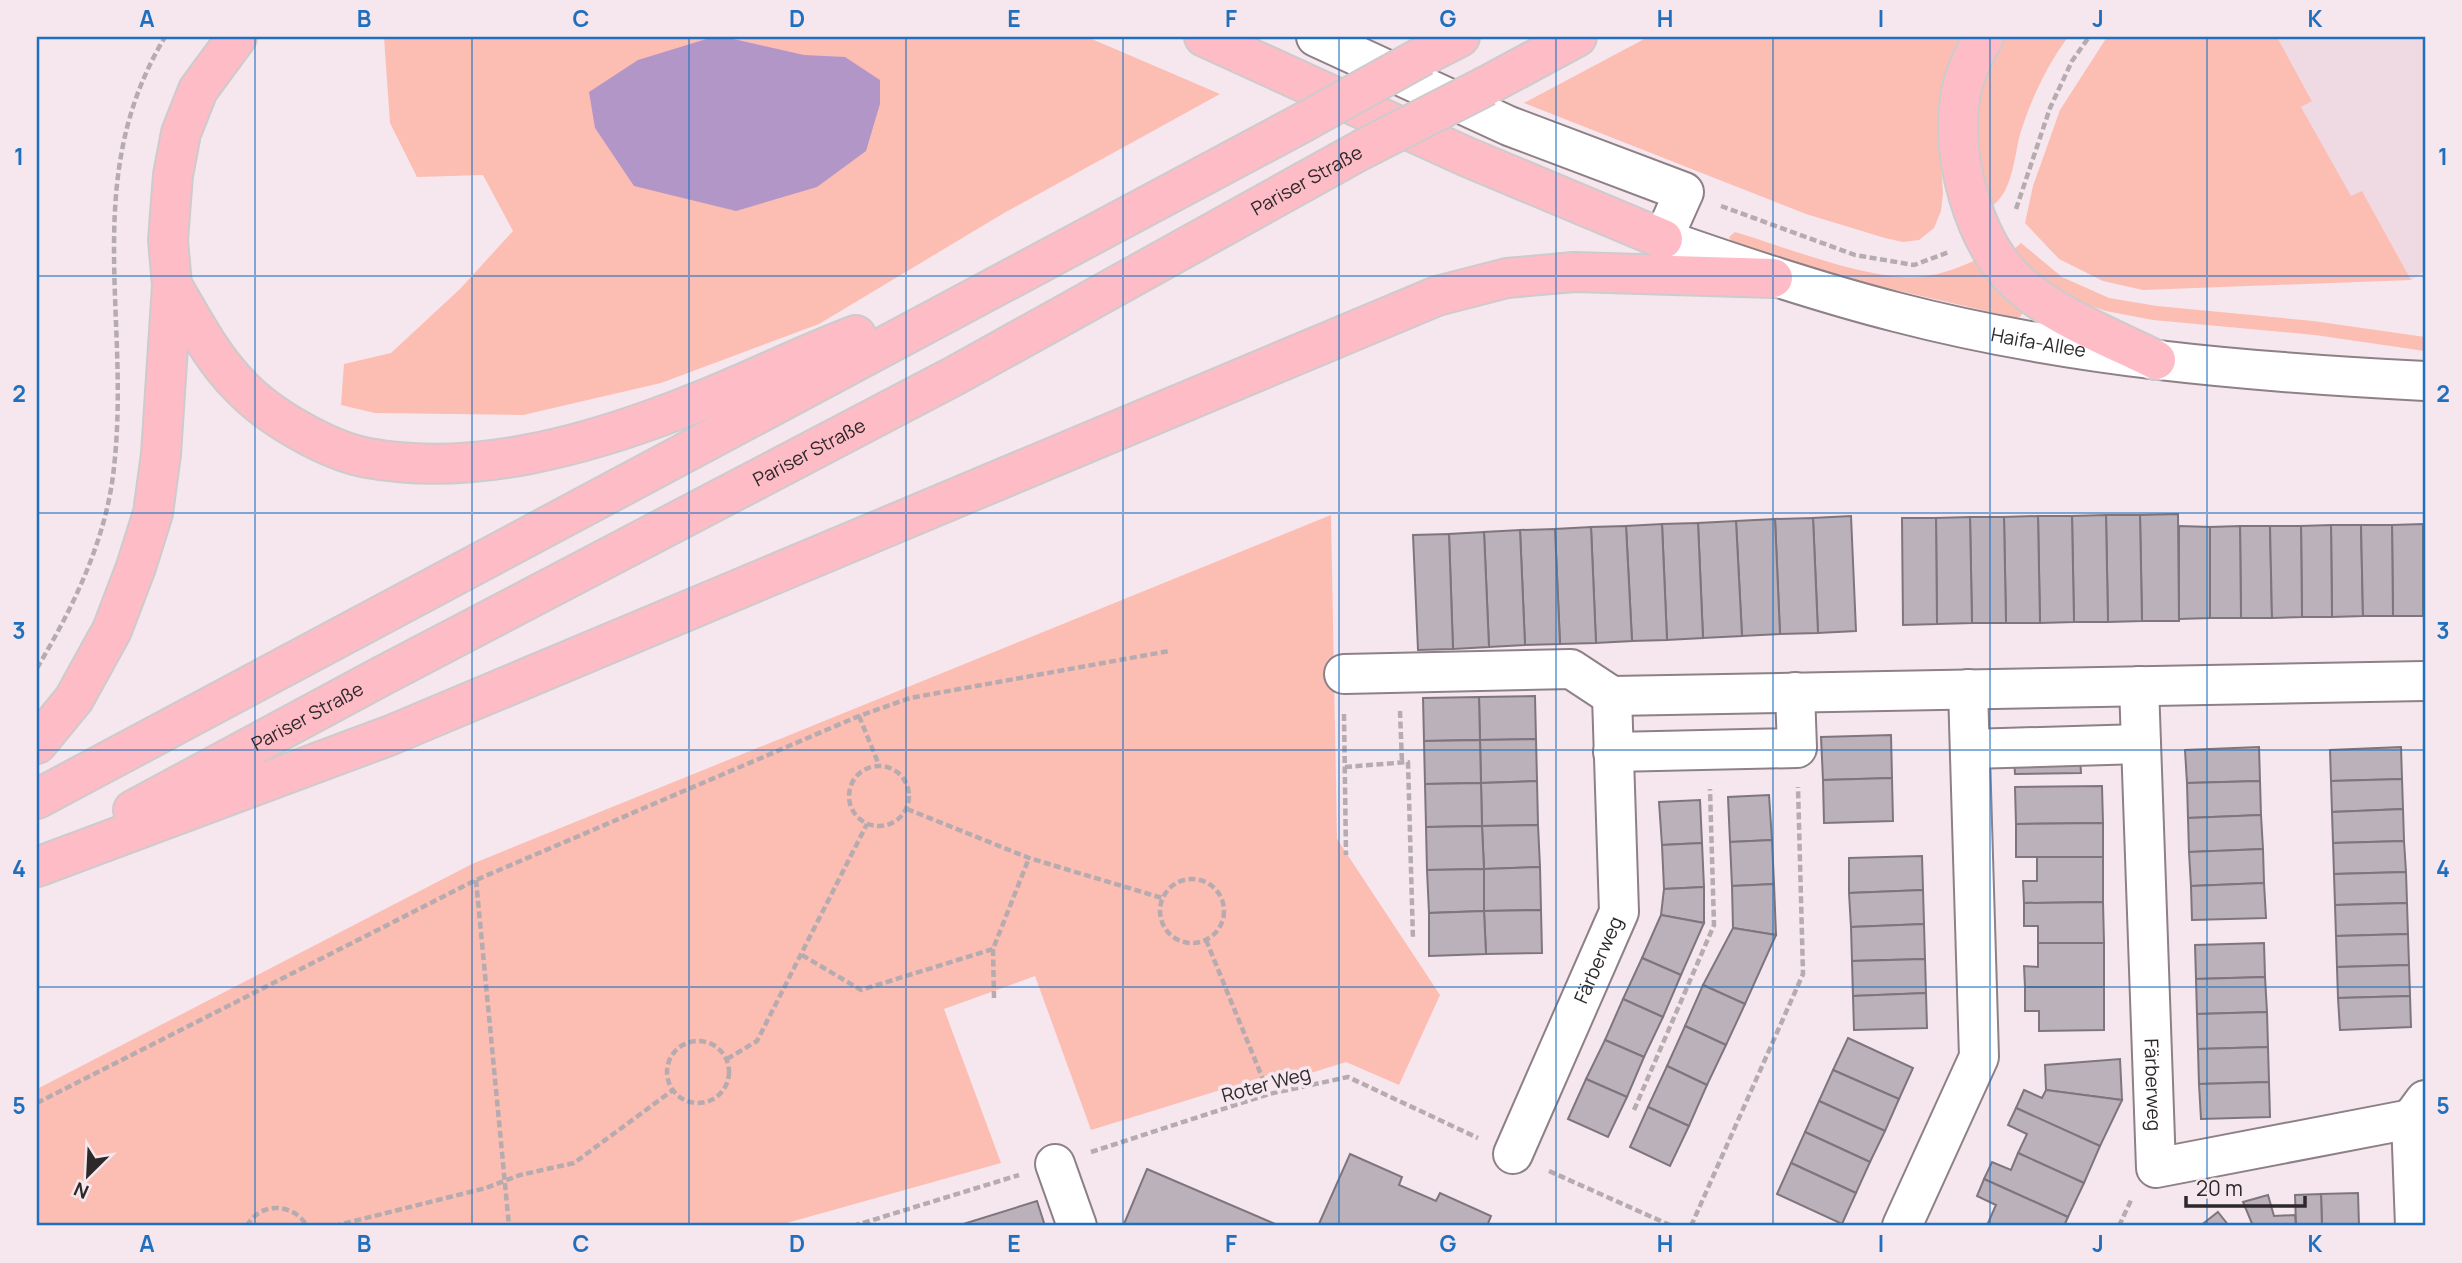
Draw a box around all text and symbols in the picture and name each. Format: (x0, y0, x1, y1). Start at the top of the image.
text: A (139, 2, 155, 34)
text: B (357, 2, 371, 34)
text: C (573, 2, 590, 34)
text: D (789, 2, 805, 34)
text: E (1007, 2, 1021, 34)
text: F (1225, 2, 1237, 34)
text: G (1440, 2, 1457, 34)
text: H (1657, 2, 1673, 34)
text: I (1878, 2, 1884, 34)
text: J (2092, 2, 2104, 34)
text: K (2308, 2, 2323, 34)
street label: Pariser Straße (1246, 139, 1367, 222)
text: 1 (14, 140, 24, 172)
text: 1 (2438, 140, 2448, 172)
street label: Haifa-Allee (1989, 321, 2088, 363)
text: 2 (12, 377, 26, 409)
text: 2 (2436, 377, 2450, 409)
street label: Pariser Straße (748, 412, 870, 492)
text: 3 (12, 614, 26, 646)
text: 3 (2436, 614, 2450, 646)
street label: Pariser Straße (247, 675, 368, 757)
text: 4 (12, 852, 26, 884)
text: 4 (2436, 852, 2450, 884)
street label: Färberweg (1568, 912, 1628, 1007)
street label: Färberweg (2138, 1038, 2168, 1131)
street label: Roter Weg (1219, 1060, 1313, 1108)
text: 5 (12, 1089, 26, 1121)
text: 5 (2436, 1089, 2450, 1121)
north arrow (52, 1140, 122, 1210)
scale bar (2186, 1165, 2304, 1209)
text: 20 m (2196, 1174, 2243, 1202)
text: N (70, 1176, 93, 1205)
text: A (139, 1227, 155, 1259)
text: B (357, 1227, 371, 1259)
text: C (573, 1227, 590, 1259)
text: D (789, 1227, 805, 1259)
text: E (1007, 1227, 1021, 1259)
text: F (1225, 1227, 1237, 1259)
text: G (1440, 1227, 1457, 1259)
text: H (1657, 1227, 1673, 1259)
text: I (1878, 1227, 1884, 1259)
text: J (2092, 1227, 2104, 1259)
text: K (2308, 1227, 2323, 1259)

